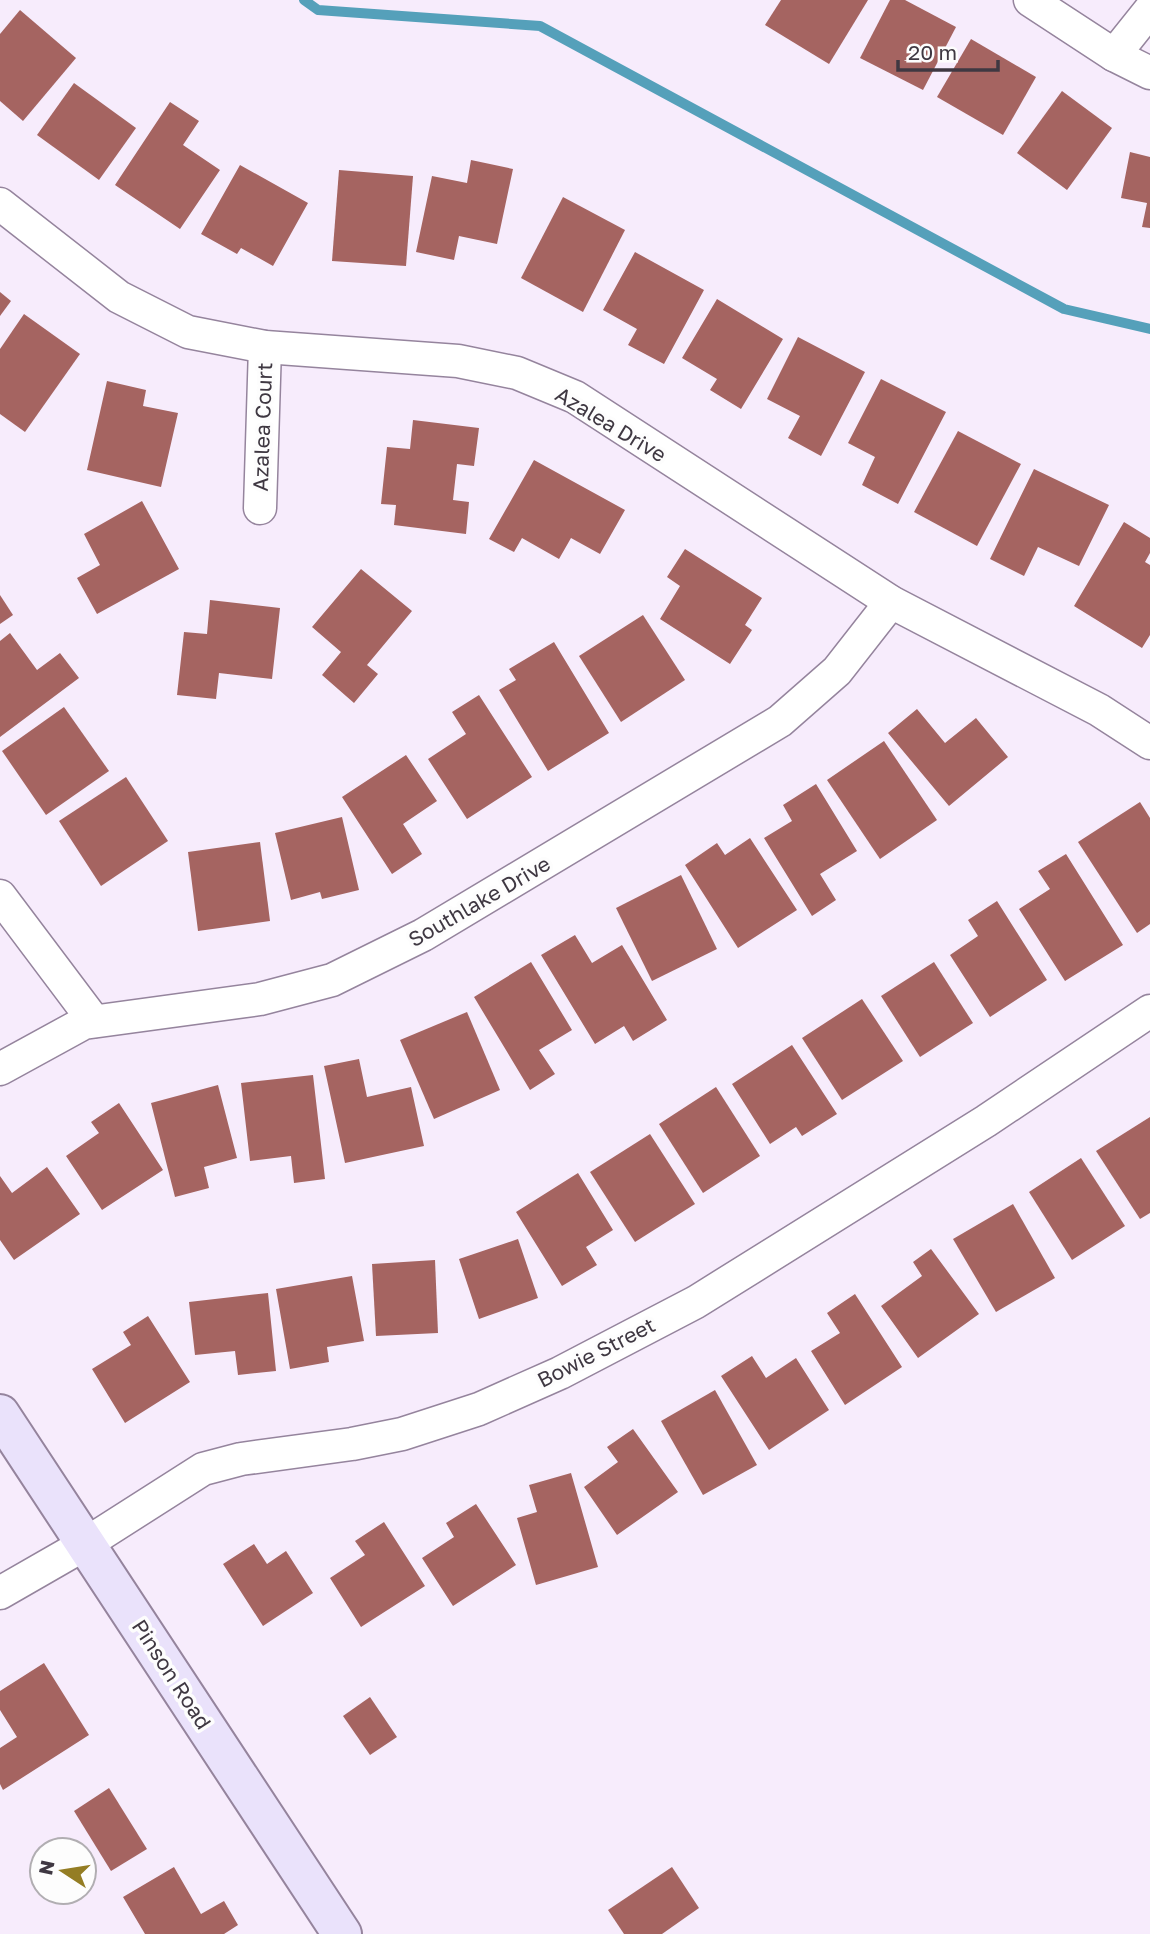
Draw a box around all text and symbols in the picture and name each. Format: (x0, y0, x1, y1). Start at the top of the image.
scale bar (898, 28, 998, 72)
text: 20 m (908, 39, 957, 65)
street label: Azalea Court (247, 362, 277, 492)
street label: Azalea Drive (551, 381, 671, 467)
street label: Southlake Drive (403, 850, 555, 952)
street label: Bowie Street (533, 1311, 659, 1393)
street label: Pinson Road (127, 1614, 217, 1734)
north arrow (28, 1836, 98, 1906)
text: N (33, 1858, 59, 1877)

